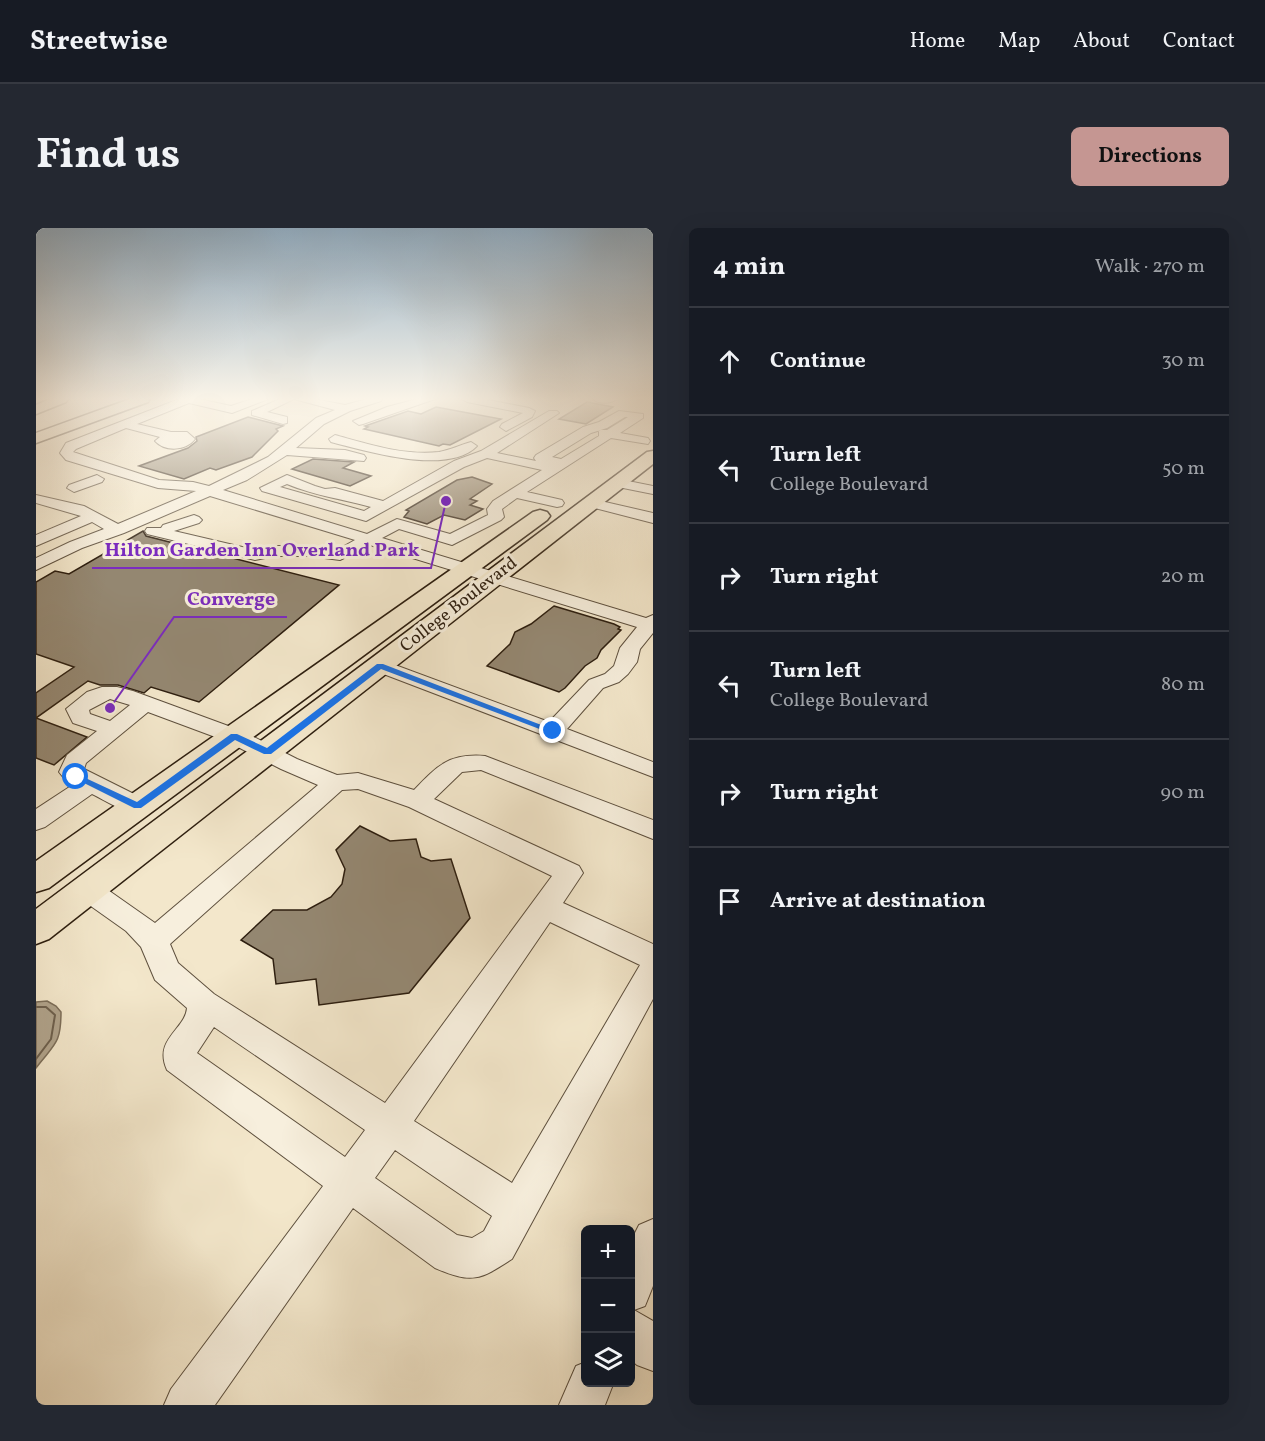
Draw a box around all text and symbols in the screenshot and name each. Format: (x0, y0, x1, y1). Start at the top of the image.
text: Streetwise (30, 22, 168, 61)
text: Home (910, 27, 965, 56)
text: Map (998, 27, 1040, 56)
text: About (1073, 27, 1130, 56)
text: Contact (1163, 27, 1235, 56)
text: Find us (36, 127, 180, 186)
button: Directions (1071, 127, 1229, 186)
text: 4 min (713, 249, 785, 285)
text: Walk · 270 m (1095, 253, 1205, 281)
icon: ahead (713, 345, 746, 378)
text: Continue (770, 346, 866, 377)
text: 30 m (1161, 347, 1205, 375)
text: Turn left (770, 440, 861, 471)
icon: left (713, 453, 746, 486)
text: 50 m (1162, 455, 1205, 483)
text: College Boulevard (770, 471, 928, 499)
callout: Hilton Garden Inn Overland Park (92, 530, 431, 568)
text: Hilton Garden Inn Overland Park (104, 537, 420, 565)
street label: College Boulevard (395, 551, 523, 659)
icon: right (713, 561, 746, 594)
text: Turn right (770, 562, 878, 593)
text: 20 m (1161, 563, 1205, 591)
callout: Converge (174, 579, 287, 617)
text: Converge (187, 586, 275, 614)
text: Turn left (770, 656, 861, 687)
icon: left (713, 669, 746, 702)
text: 80 m (1161, 671, 1205, 699)
text: College Boulevard (770, 687, 928, 715)
route end (539, 717, 565, 743)
route start (62, 763, 88, 789)
icon: right (713, 777, 746, 810)
text: Turn right (770, 778, 878, 809)
text: 90 m (1161, 779, 1205, 807)
icon: arrive (713, 885, 746, 918)
text: Arrive at destination (770, 886, 986, 917)
map controls (581, 1225, 635, 1387)
button: + (581, 1225, 635, 1279)
button: − (581, 1279, 635, 1333)
button: layers (581, 1333, 635, 1387)

